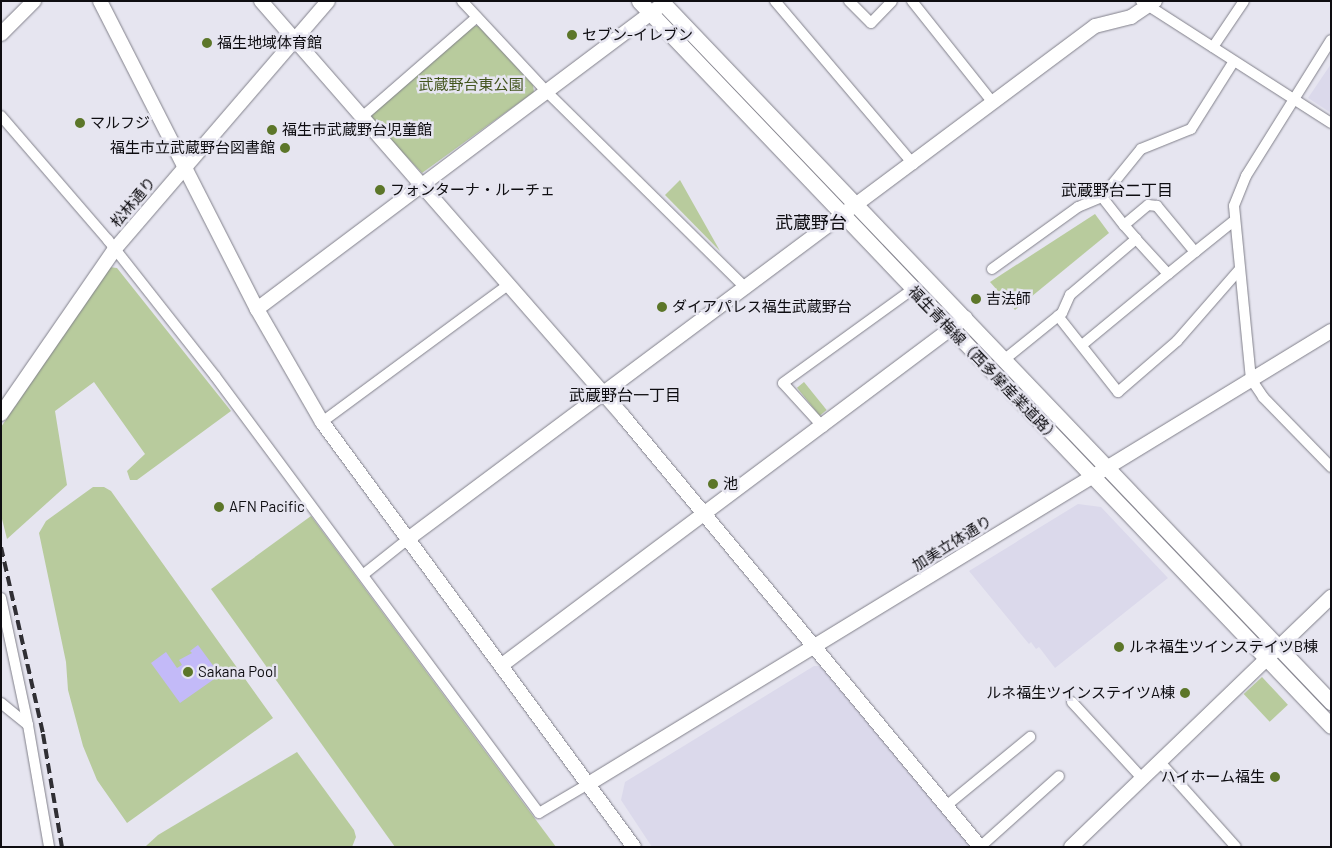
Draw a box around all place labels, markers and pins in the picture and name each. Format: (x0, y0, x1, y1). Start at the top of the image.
place label: セブン-イレブン (582, 26, 693, 44)
marker: セブン-イレブン (566, 29, 578, 41)
place label: 福生地域体育館 (217, 34, 322, 52)
marker: 福生地域体育館 (201, 37, 213, 49)
place label: マルフジ (90, 114, 150, 132)
marker: マルフジ (74, 117, 86, 129)
place label: 福生市武蔵野台児童館 (282, 121, 432, 139)
marker: 福生市武蔵野台児童館 (266, 124, 278, 136)
place label: 福生市立武蔵野台図書館 (110, 139, 275, 157)
marker: 福生市立武蔵野台図書館 (279, 142, 291, 154)
place label: フォンターナ・ルーチェ (390, 181, 555, 199)
marker: フォンターナ・ルーチェ (374, 184, 386, 196)
place label: 吉法師 (986, 290, 1031, 308)
marker: 吉法師 (970, 293, 982, 305)
place label: ダイアパレス福生武蔵野台 (672, 298, 852, 316)
marker: ダイアパレス福生武蔵野台 (656, 301, 668, 313)
place label: 池 (723, 475, 738, 493)
marker: 池 (707, 478, 719, 490)
place label: AFN Pacific (229, 498, 305, 516)
marker: AFN Pacific (213, 501, 225, 513)
place label: ルネ福生ツインステイツB棟 (1129, 638, 1318, 656)
marker: ルネ福生ツインステイツB棟 (1113, 641, 1125, 653)
place label: Sakana Pool (198, 663, 277, 681)
marker: Sakana Pool (182, 666, 194, 678)
place label: ルネ福生ツインステイツA棟 (986, 684, 1175, 702)
marker: ルネ福生ツインステイツA棟 (1179, 687, 1191, 699)
place label: ハイホーム福生 (1160, 768, 1265, 786)
marker: ハイホーム福生 (1269, 771, 1281, 783)

